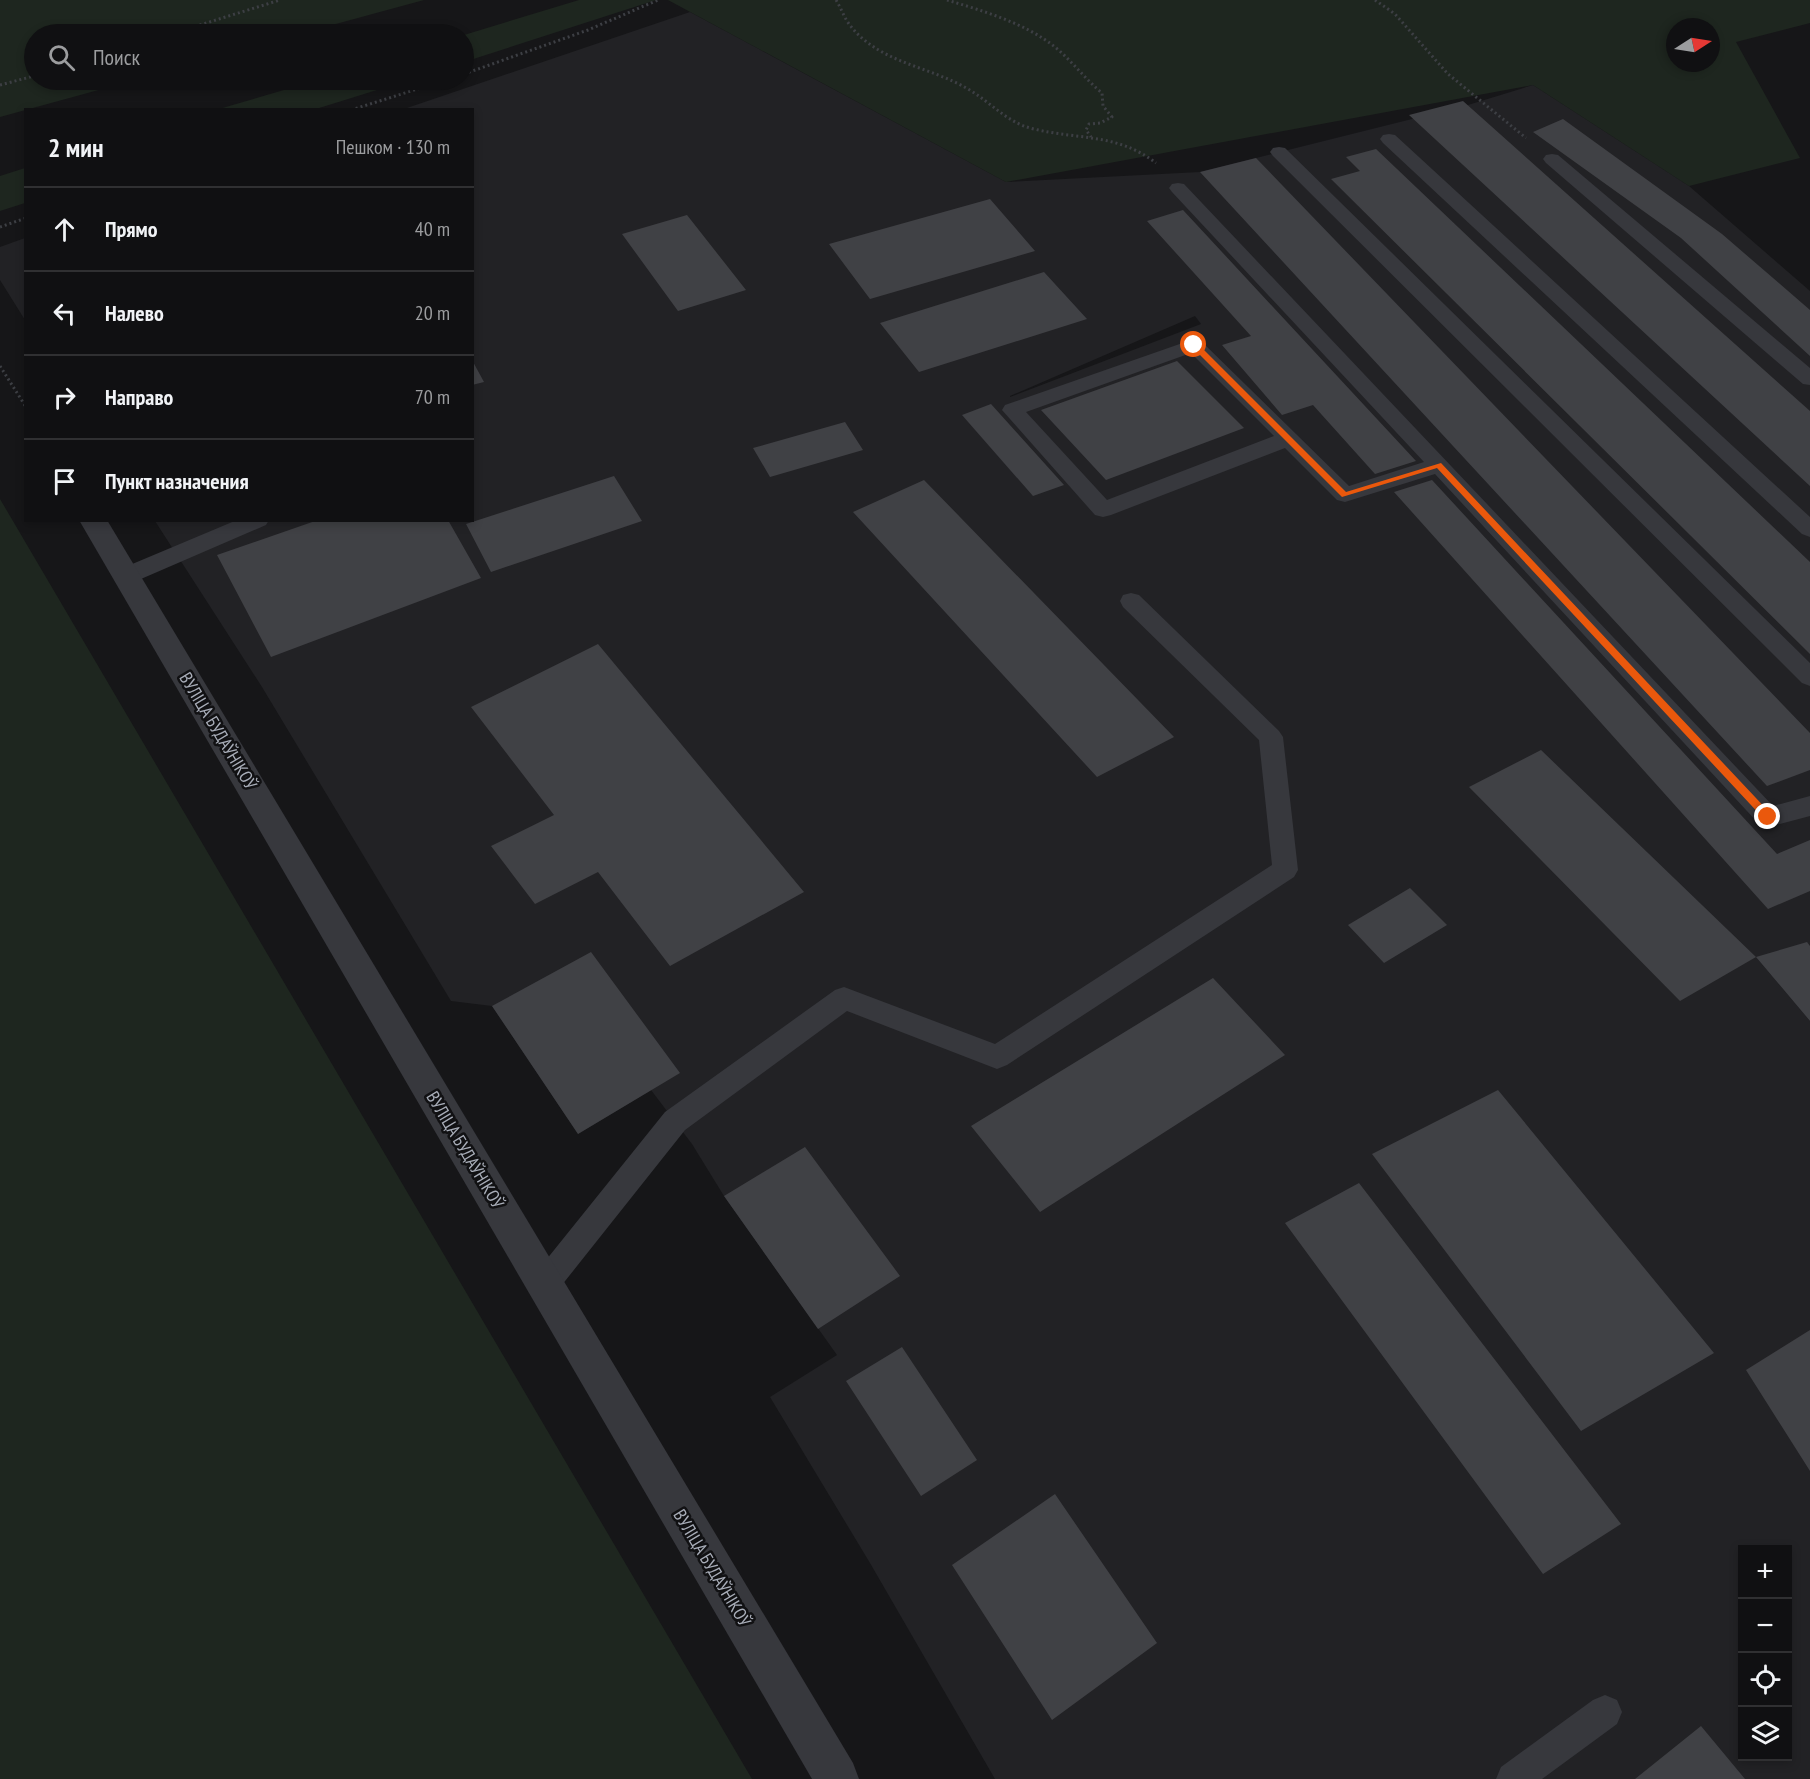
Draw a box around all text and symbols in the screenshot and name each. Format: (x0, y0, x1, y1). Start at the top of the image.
north arrow (1666, 18, 1720, 72)
search box (24, 24, 474, 90)
icon: search (45, 41, 78, 74)
text: Поиск (93, 43, 140, 71)
text: 2 мин (48, 131, 103, 164)
text: Пешком · 130 m (336, 134, 450, 160)
icon: ahead (48, 213, 81, 246)
text: Прямо (105, 215, 158, 243)
text: 40 m (415, 216, 450, 242)
icon: left (48, 297, 81, 330)
text: Налево (105, 299, 164, 327)
text: 20 m (415, 300, 450, 326)
route start (1180, 331, 1206, 357)
icon: right (48, 381, 81, 414)
text: Направо (105, 383, 173, 411)
text: 70 m (415, 384, 450, 410)
icon: arrive (48, 465, 81, 498)
text: Пункт назначения (105, 467, 249, 495)
street label: ВУЛІЦА БУДАЎНІКОЎ (174, 668, 263, 794)
route end (1754, 803, 1780, 829)
street label: ВУЛІЦА БУДАЎНІКОЎ (421, 1087, 510, 1213)
street label: ВУЛІЦА БУДАЎНІКОЎ (668, 1505, 757, 1631)
map controls (1738, 1545, 1792, 1761)
button: + (1738, 1545, 1792, 1599)
button: − (1738, 1599, 1792, 1653)
button: locate (1738, 1653, 1792, 1707)
button: layers (1738, 1707, 1792, 1761)

